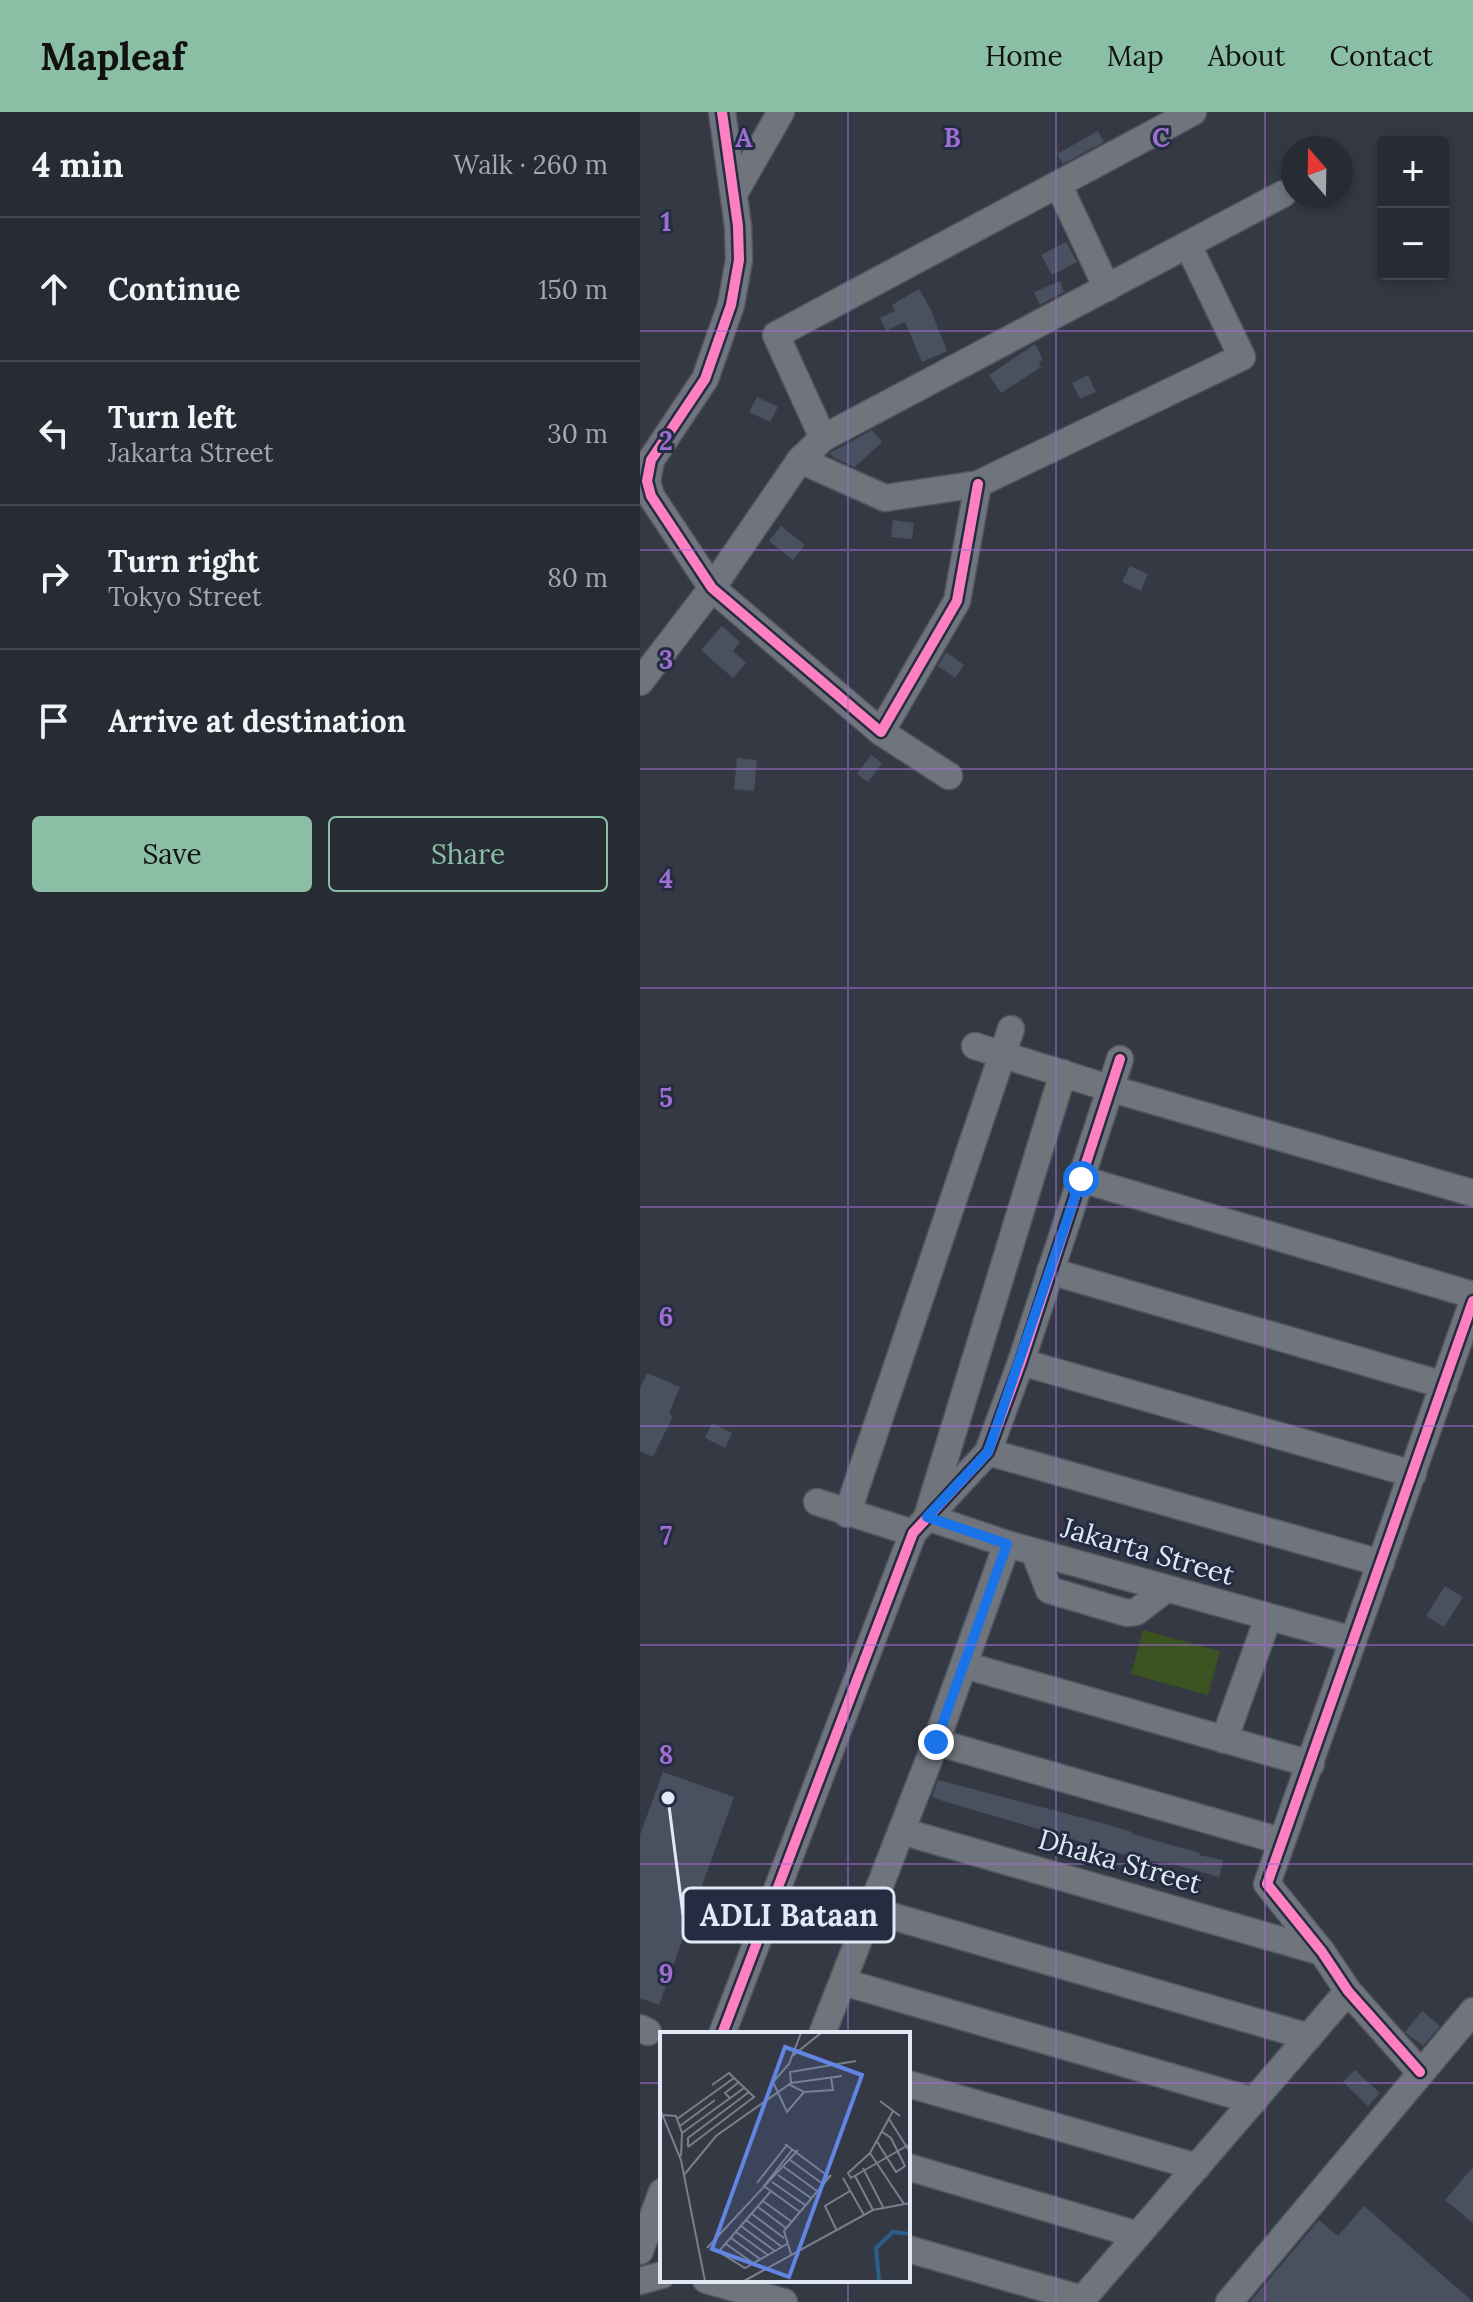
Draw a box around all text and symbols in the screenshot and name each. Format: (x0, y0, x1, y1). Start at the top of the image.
text: Mapleaf (40, 32, 185, 80)
text: Home (985, 38, 1063, 74)
text: Map (1107, 38, 1164, 74)
text: About (1208, 38, 1285, 74)
text: Contact (1329, 38, 1433, 74)
text: A (735, 121, 753, 154)
text: B (943, 121, 961, 154)
text: C (1152, 121, 1170, 154)
north arrow (1281, 136, 1353, 208)
map controls (1377, 136, 1449, 280)
button: + (1377, 136, 1449, 208)
text: 4 min (32, 143, 124, 186)
text: Walk · 260 m (453, 148, 608, 181)
text: 1 (661, 205, 671, 238)
button: − (1377, 208, 1449, 280)
icon: ahead (32, 267, 76, 311)
text: Continue (108, 270, 240, 308)
text: 150 m (538, 273, 608, 306)
text: Turn left (108, 398, 236, 436)
icon: left (32, 411, 76, 455)
text: 30 m (547, 417, 608, 450)
text: 2 (659, 424, 673, 457)
text: Jakarta Street (108, 436, 274, 469)
text: Turn right (108, 542, 259, 580)
icon: right (32, 555, 76, 599)
text: 80 m (547, 561, 608, 594)
text: Tokyo Street (108, 580, 262, 613)
text: 3 (659, 643, 673, 676)
icon: arrive (32, 699, 76, 743)
text: Arrive at destination (108, 702, 406, 740)
button: Save (32, 816, 312, 892)
button: Share (328, 816, 608, 892)
text: 4 (659, 862, 673, 895)
text: 5 (659, 1081, 673, 1114)
route start (1063, 1161, 1099, 1197)
text: 6 (659, 1300, 673, 1333)
street label: Jakarta Street (1056, 1509, 1239, 1593)
text: 7 (660, 1519, 672, 1552)
route end (918, 1724, 954, 1760)
text: 8 (659, 1738, 673, 1771)
street label: Dhaka Street (1034, 1821, 1206, 1901)
callout: ADLI Bataan (683, 1888, 894, 1942)
text: ADLI Bataan (700, 1896, 878, 1934)
text: 9 (659, 1957, 673, 1990)
inset map (660, 2032, 910, 2282)

